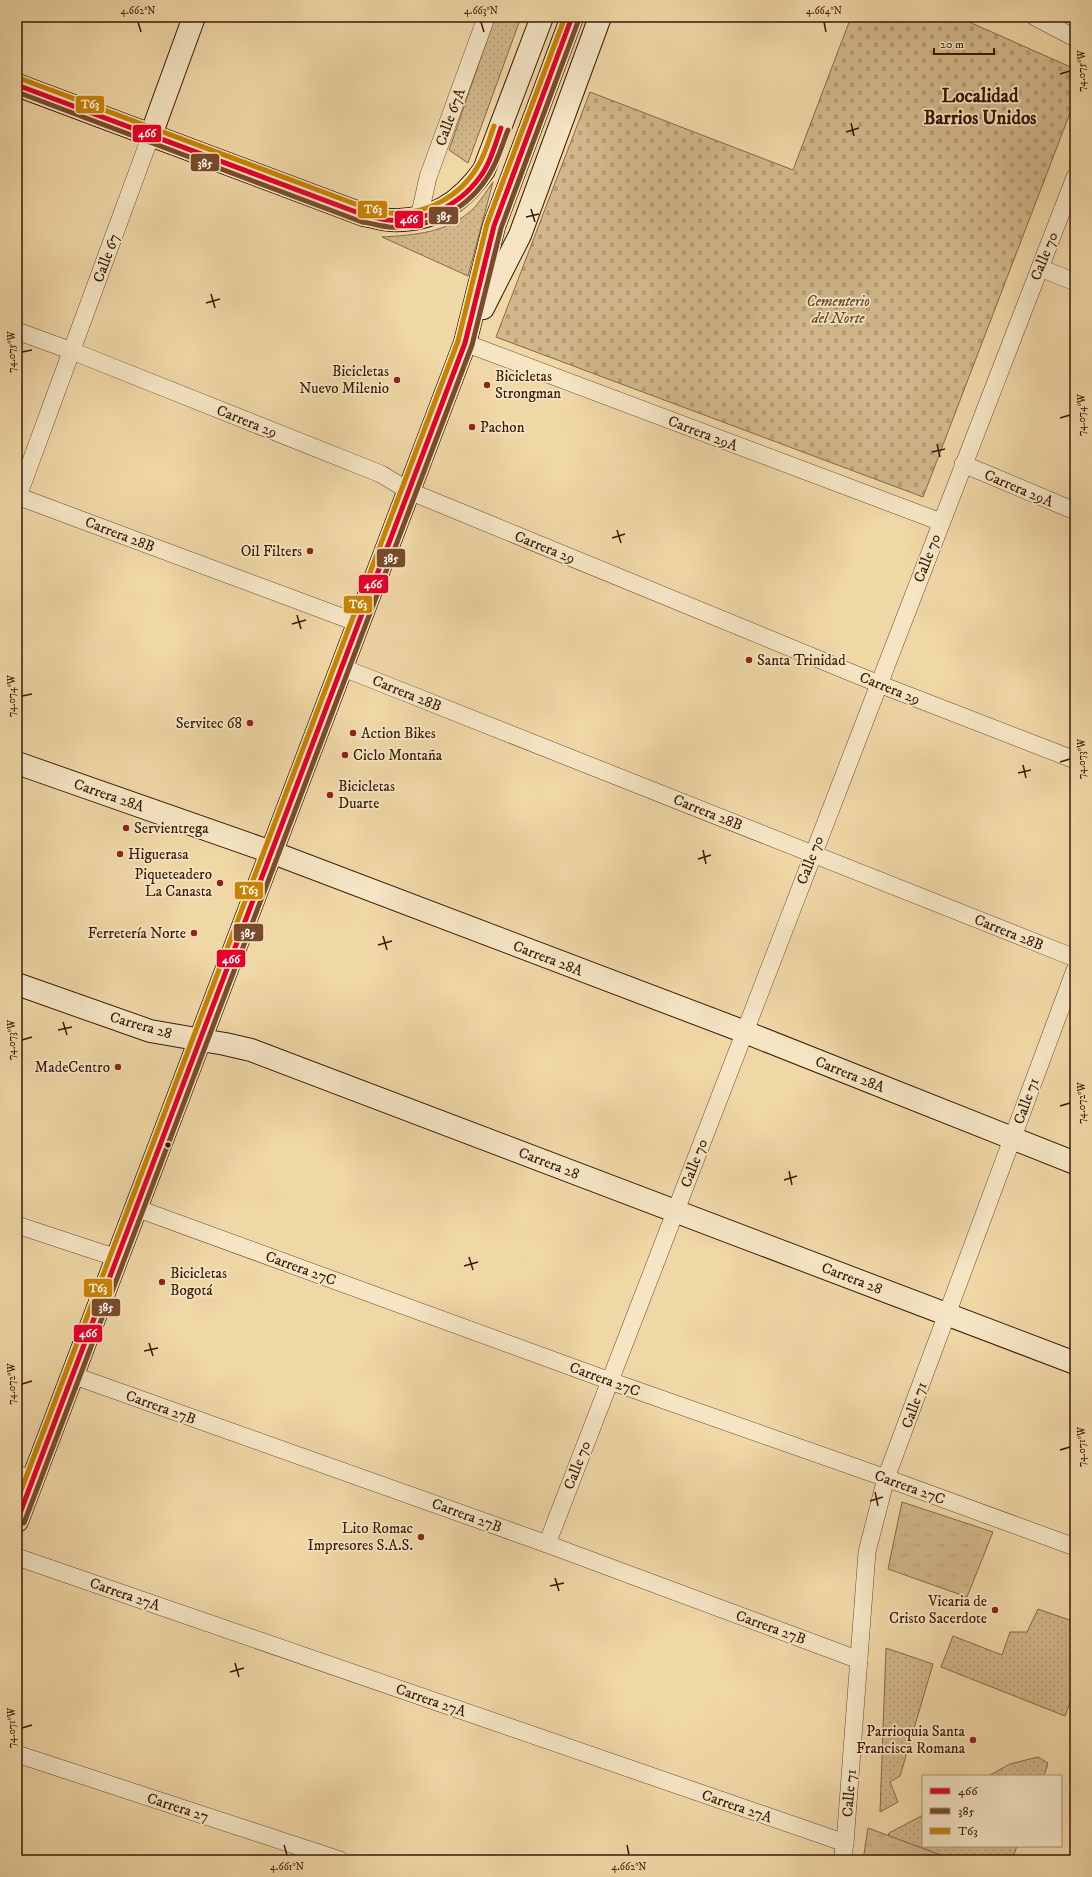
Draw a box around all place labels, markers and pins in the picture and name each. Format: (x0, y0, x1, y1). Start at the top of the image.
place label: Bicicletas Nuevo Milenio (299, 362, 389, 398)
place label: Bicicletas Strongman (495, 367, 561, 403)
marker: Bicicletas Nuevo Milenio (392, 375, 402, 385)
marker: Bicicletas Strongman (482, 380, 492, 390)
place label: Pachon (480, 418, 525, 437)
marker: Pachon (467, 422, 477, 432)
place label: Oil Filters (241, 542, 302, 561)
marker: Oil Filters (305, 546, 315, 556)
place label: Santa Trinidad (757, 651, 846, 670)
marker: Santa Trinidad (744, 655, 754, 665)
place label: Servitec 68 (176, 714, 242, 733)
marker: Servitec 68 (245, 718, 255, 728)
place label: Action Bikes (361, 724, 436, 743)
marker: Action Bikes (348, 728, 358, 738)
place label: Ciclo Montaña (353, 746, 443, 765)
marker: Ciclo Montaña (340, 750, 350, 760)
place label: Bicicletas Duarte (338, 777, 395, 813)
marker: Bicicletas Duarte (325, 790, 335, 800)
place label: Servientrega (134, 819, 209, 838)
marker: Servientrega (121, 823, 131, 833)
place label: Higuerasa (128, 845, 189, 864)
marker: Higuerasa (115, 849, 125, 859)
place label: Piqueteadero La Canasta (135, 865, 213, 901)
marker: Piqueteadero La Canasta (215, 878, 225, 888)
place label: Ferretería Norte (88, 924, 186, 943)
marker: Ferretería Norte (189, 928, 199, 938)
place label: MadeCentro (35, 1058, 110, 1077)
marker: MadeCentro (113, 1062, 123, 1072)
unlabelled marker (163, 1140, 173, 1150)
place label: Bicicletas Bogotá (170, 1264, 227, 1300)
marker: Bicicletas Bogotá (157, 1277, 167, 1287)
place label: Lito Romac Impresores S.A.S. (308, 1519, 414, 1555)
marker: Lito Romac Impresores S.A.S. (416, 1532, 426, 1542)
place label: Vicaria de Cristo Sacerdote (889, 1592, 987, 1628)
marker: Vicaria de Cristo Sacerdote (990, 1605, 1000, 1615)
place label: Parrioquia Santa Francisca Romana (856, 1722, 966, 1758)
marker: Parrioquia Santa Francisca Romana (968, 1735, 978, 1745)

